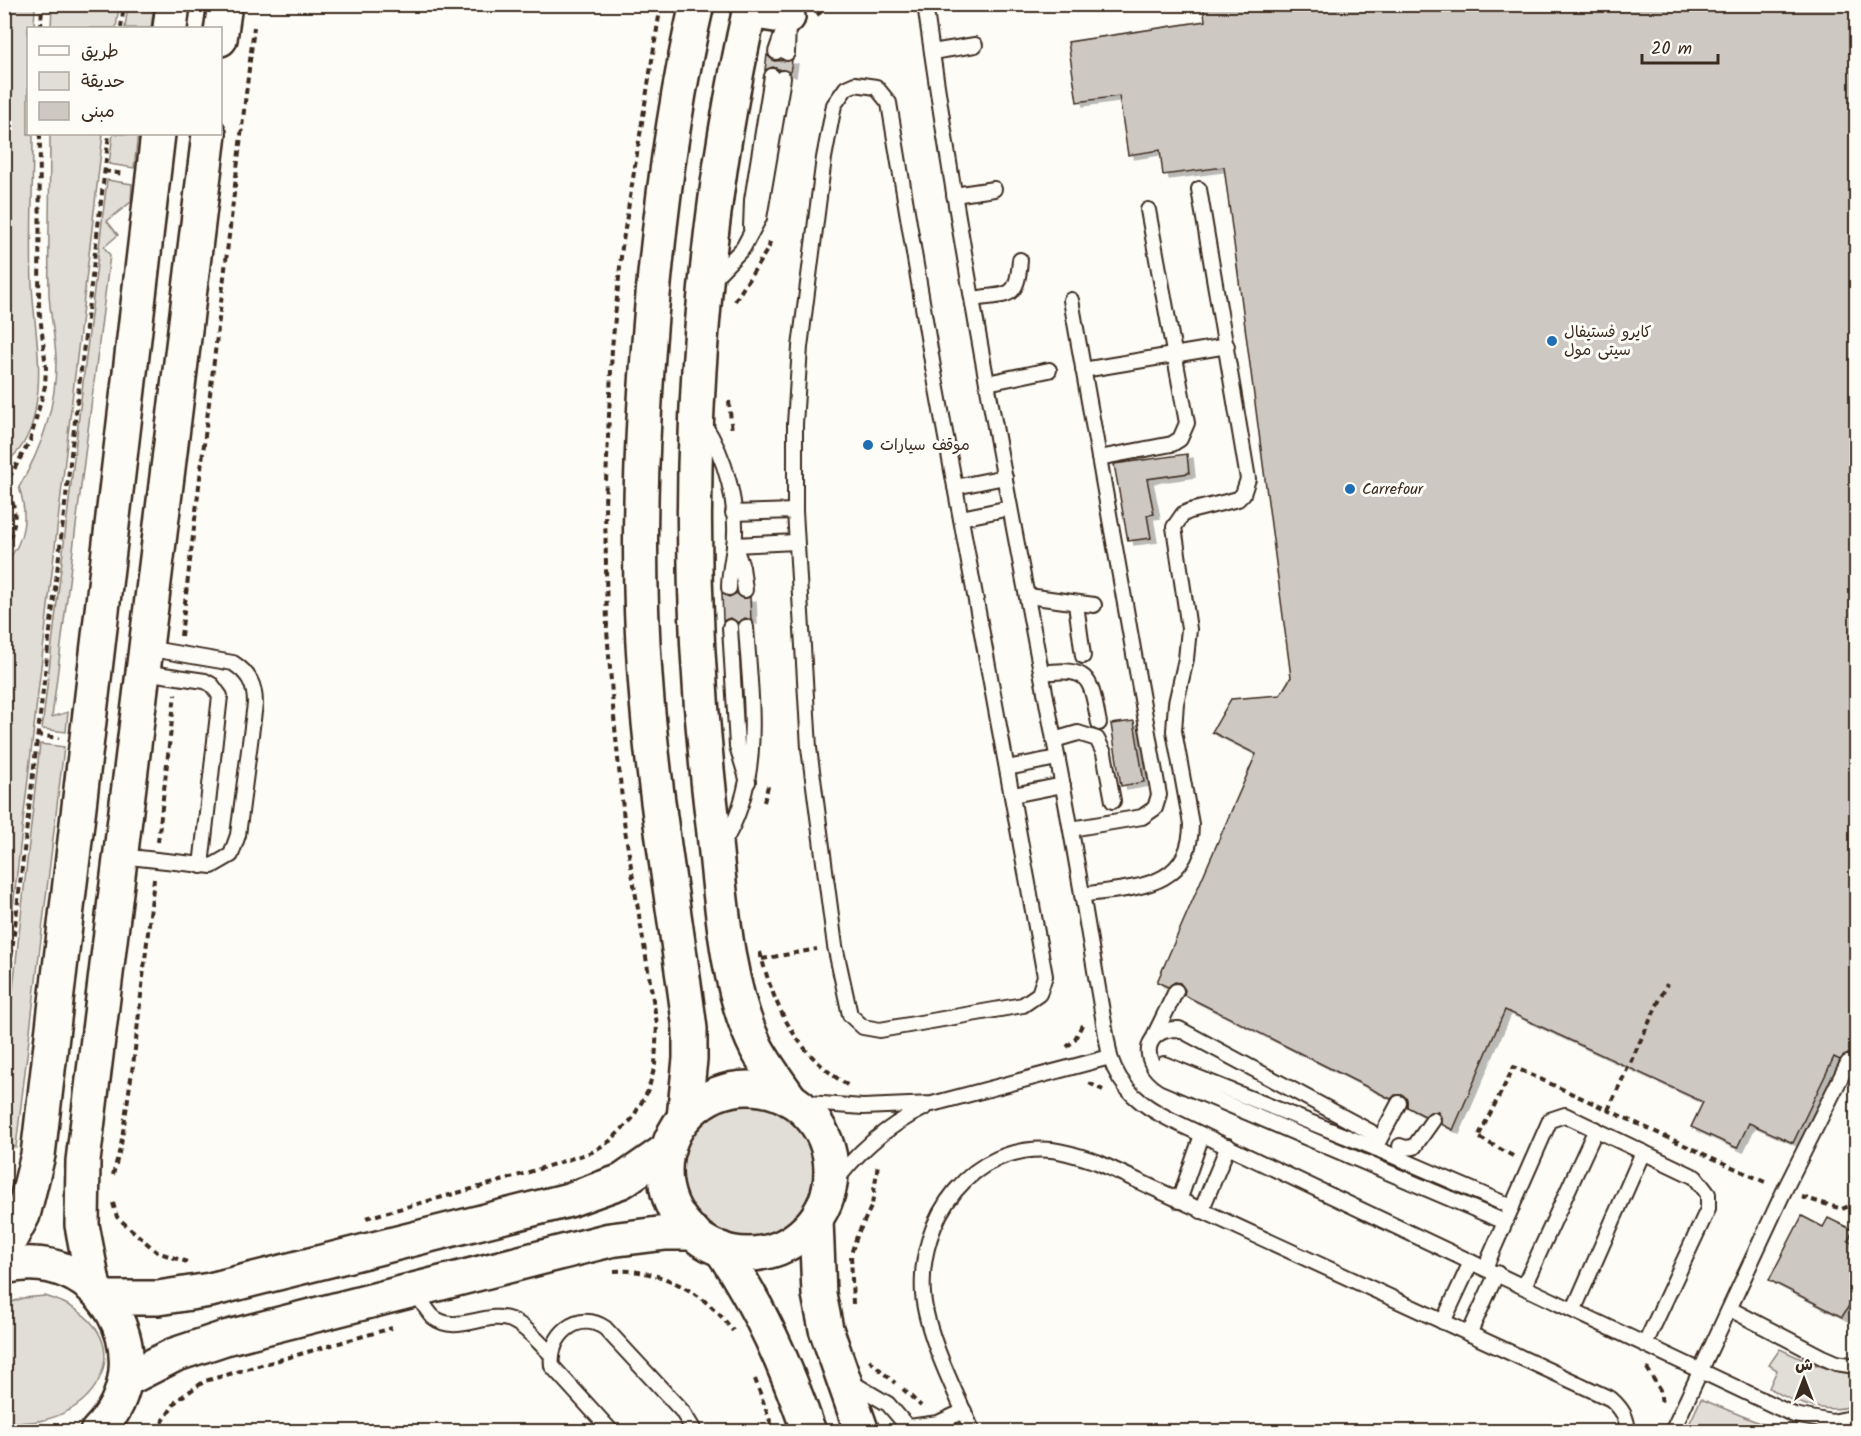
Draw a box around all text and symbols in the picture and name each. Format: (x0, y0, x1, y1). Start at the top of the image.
legend (27, 27, 222, 135)
scale bar (1642, 27, 1718, 65)
text: 20 m (1651, 35, 1692, 64)
text: طريق (81, 38, 119, 67)
text: حديقة (81, 68, 125, 97)
text: مبنى (81, 98, 115, 127)
place label: كايرو فستيفال سيتى مول (1564, 320, 1652, 363)
marker: كايرو فستيفال سيتى مول (1545, 334, 1559, 348)
place label: موقف سيارات (880, 433, 970, 458)
marker: موقف سيارات (861, 438, 875, 452)
place label: Carrefour (1362, 477, 1425, 502)
marker: Carrefour (1343, 482, 1357, 496)
north arrow (1774, 1349, 1834, 1409)
text: ش (1795, 1353, 1813, 1378)

